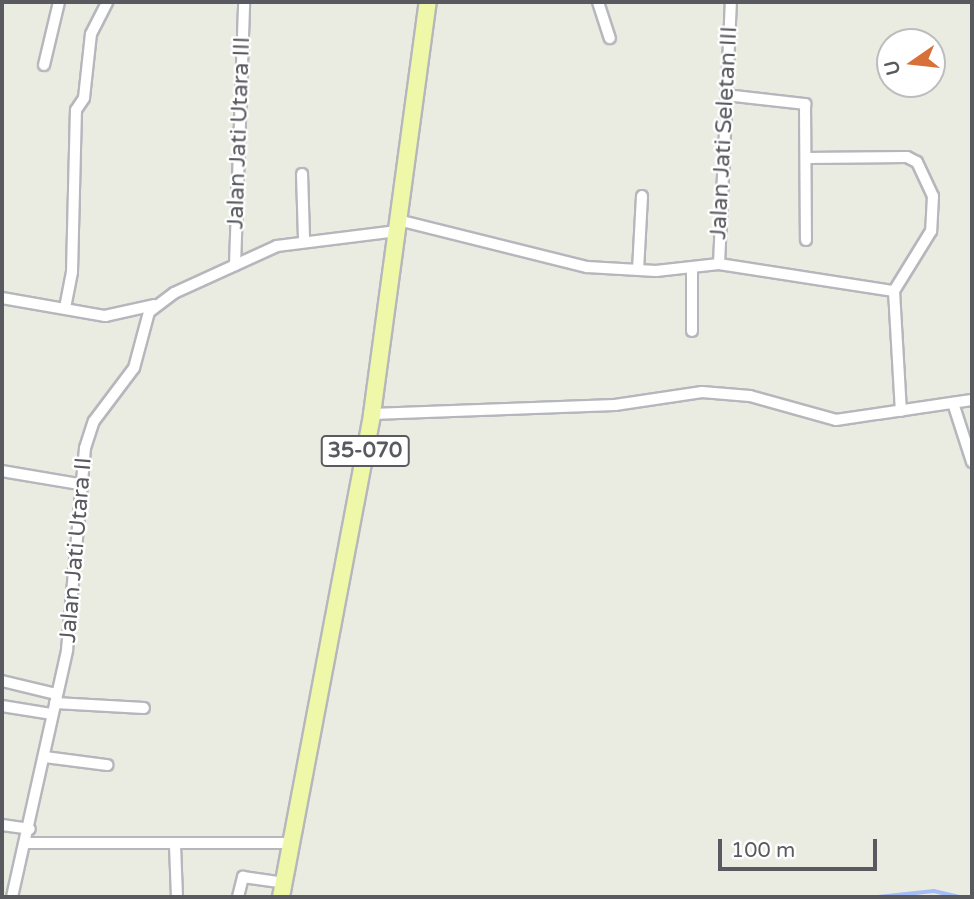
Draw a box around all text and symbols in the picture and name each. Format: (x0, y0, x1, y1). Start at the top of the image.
street label: Jalan Jati Seletan III (705, 26, 743, 240)
north arrow (876, 28, 946, 98)
street label: Jalan Jati Utara III (222, 36, 256, 230)
text: U (880, 58, 905, 77)
road number: 35-070 (320, 434, 410, 468)
street label: Jalan Jati Utara II (54, 456, 98, 644)
scale bar (722, 825, 881, 869)
text: 100 m (731, 838, 795, 863)

